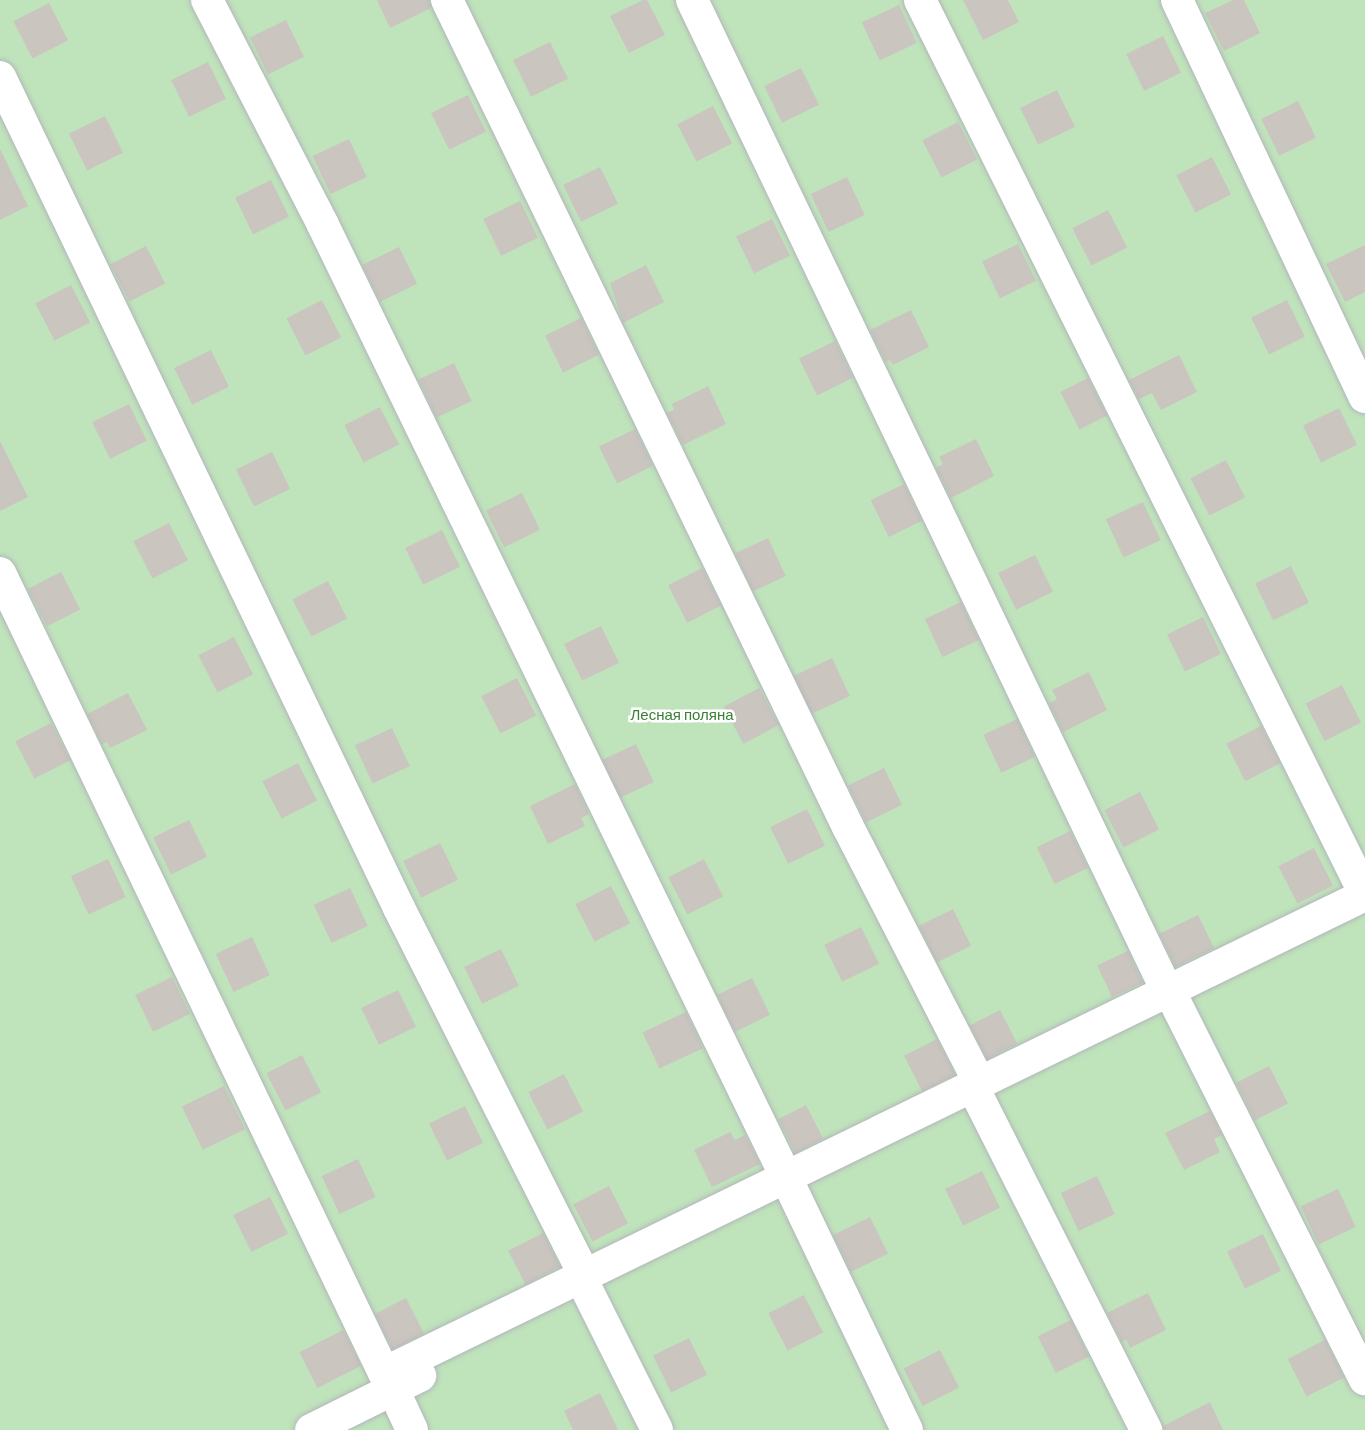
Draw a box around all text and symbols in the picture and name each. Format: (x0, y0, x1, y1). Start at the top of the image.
park label: Лесная поляна (630, 706, 734, 724)

